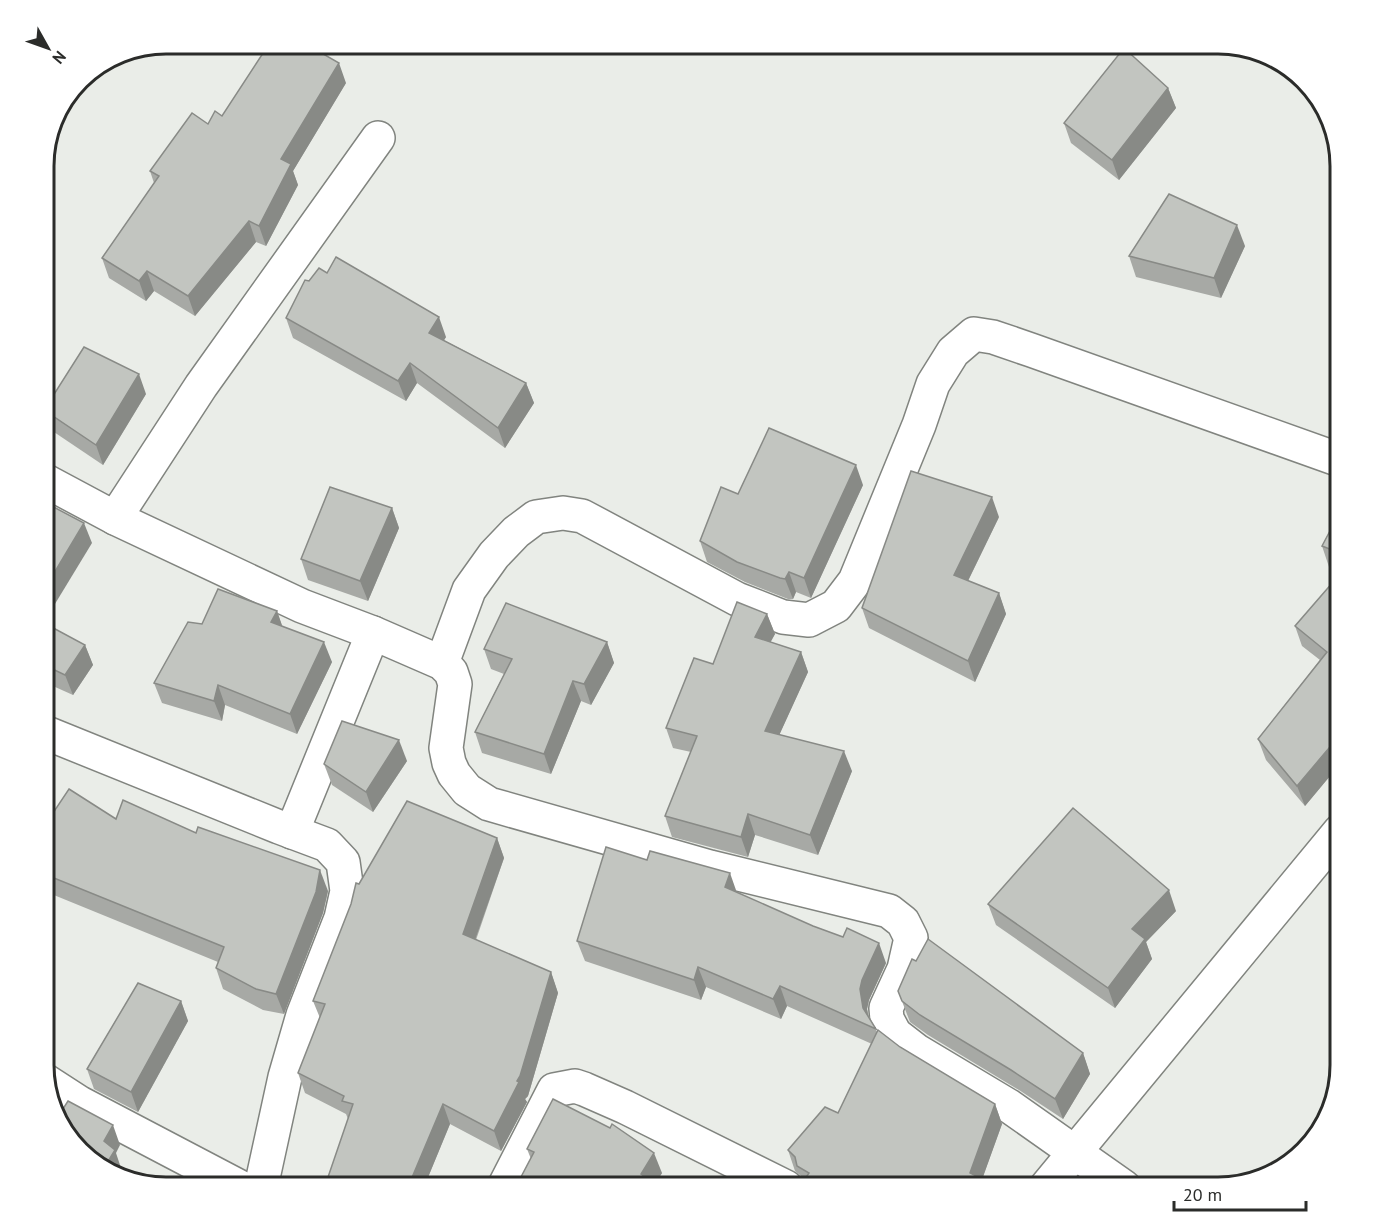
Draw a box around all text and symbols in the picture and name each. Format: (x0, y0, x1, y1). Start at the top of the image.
north arrow (18, 18, 78, 78)
text: N (48, 47, 71, 68)
scale bar (1174, 1174, 1306, 1212)
text: 20 m (1183, 1183, 1222, 1206)

